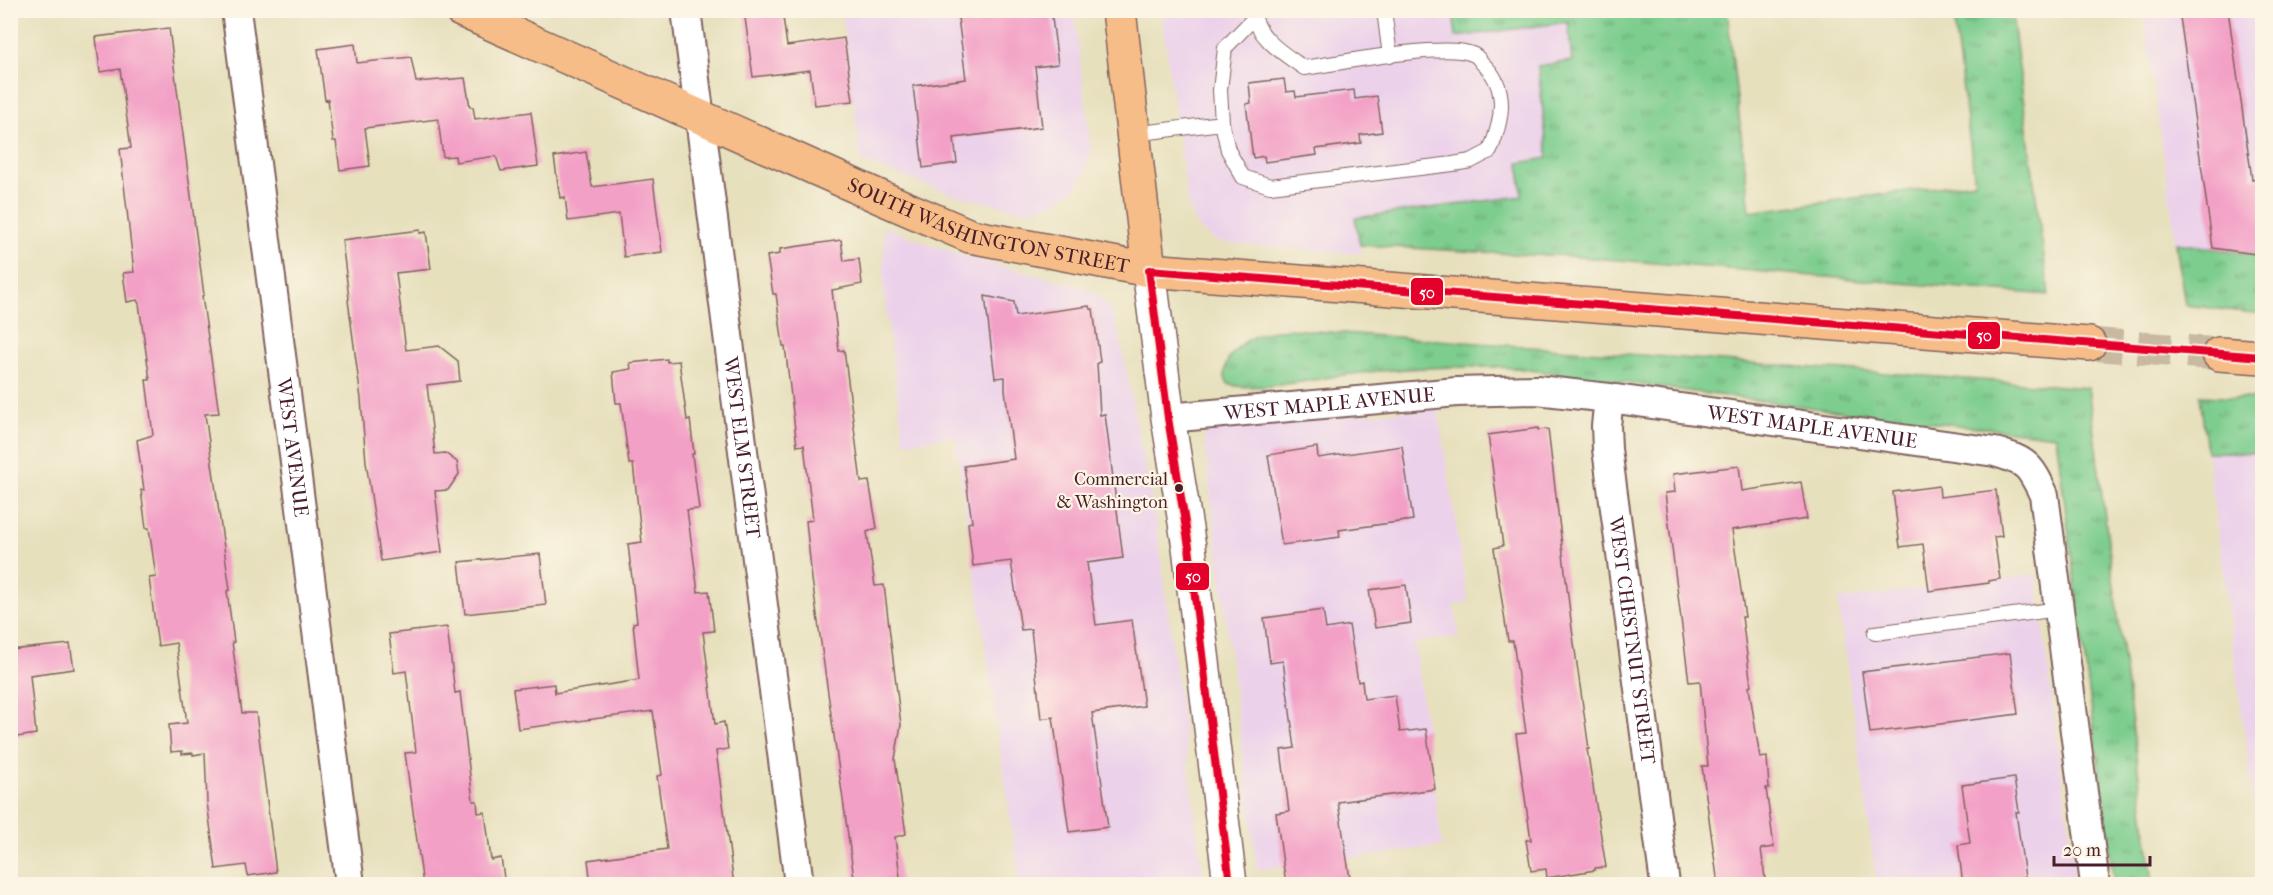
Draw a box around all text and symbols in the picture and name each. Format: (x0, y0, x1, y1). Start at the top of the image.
street label: SOUTH WASHINGTON STREET (844, 173, 1132, 278)
line badge: 50 (1410, 277, 1444, 306)
text: 50 (1419, 283, 1435, 302)
line badge: 50 (1967, 321, 2001, 350)
text: 50 (1976, 326, 1992, 345)
street label: WEST ELM STREET (719, 354, 765, 540)
street label: WEST AVENUE (272, 376, 313, 518)
street label: WEST MAPLE AVENUE (1222, 383, 1436, 425)
street label: WEST MAPLE AVENUE (1705, 401, 1919, 453)
place label: Commercial & Washington (1056, 469, 1169, 513)
marker: Commercial & Washington (1173, 482, 1185, 494)
street label: WEST CHESTNUT STREET (1604, 514, 1660, 766)
line badge: 50 (1175, 562, 1210, 591)
text: 50 (1185, 567, 1201, 586)
scale bar (2054, 829, 2150, 867)
text: 20 m (2063, 840, 2101, 861)

